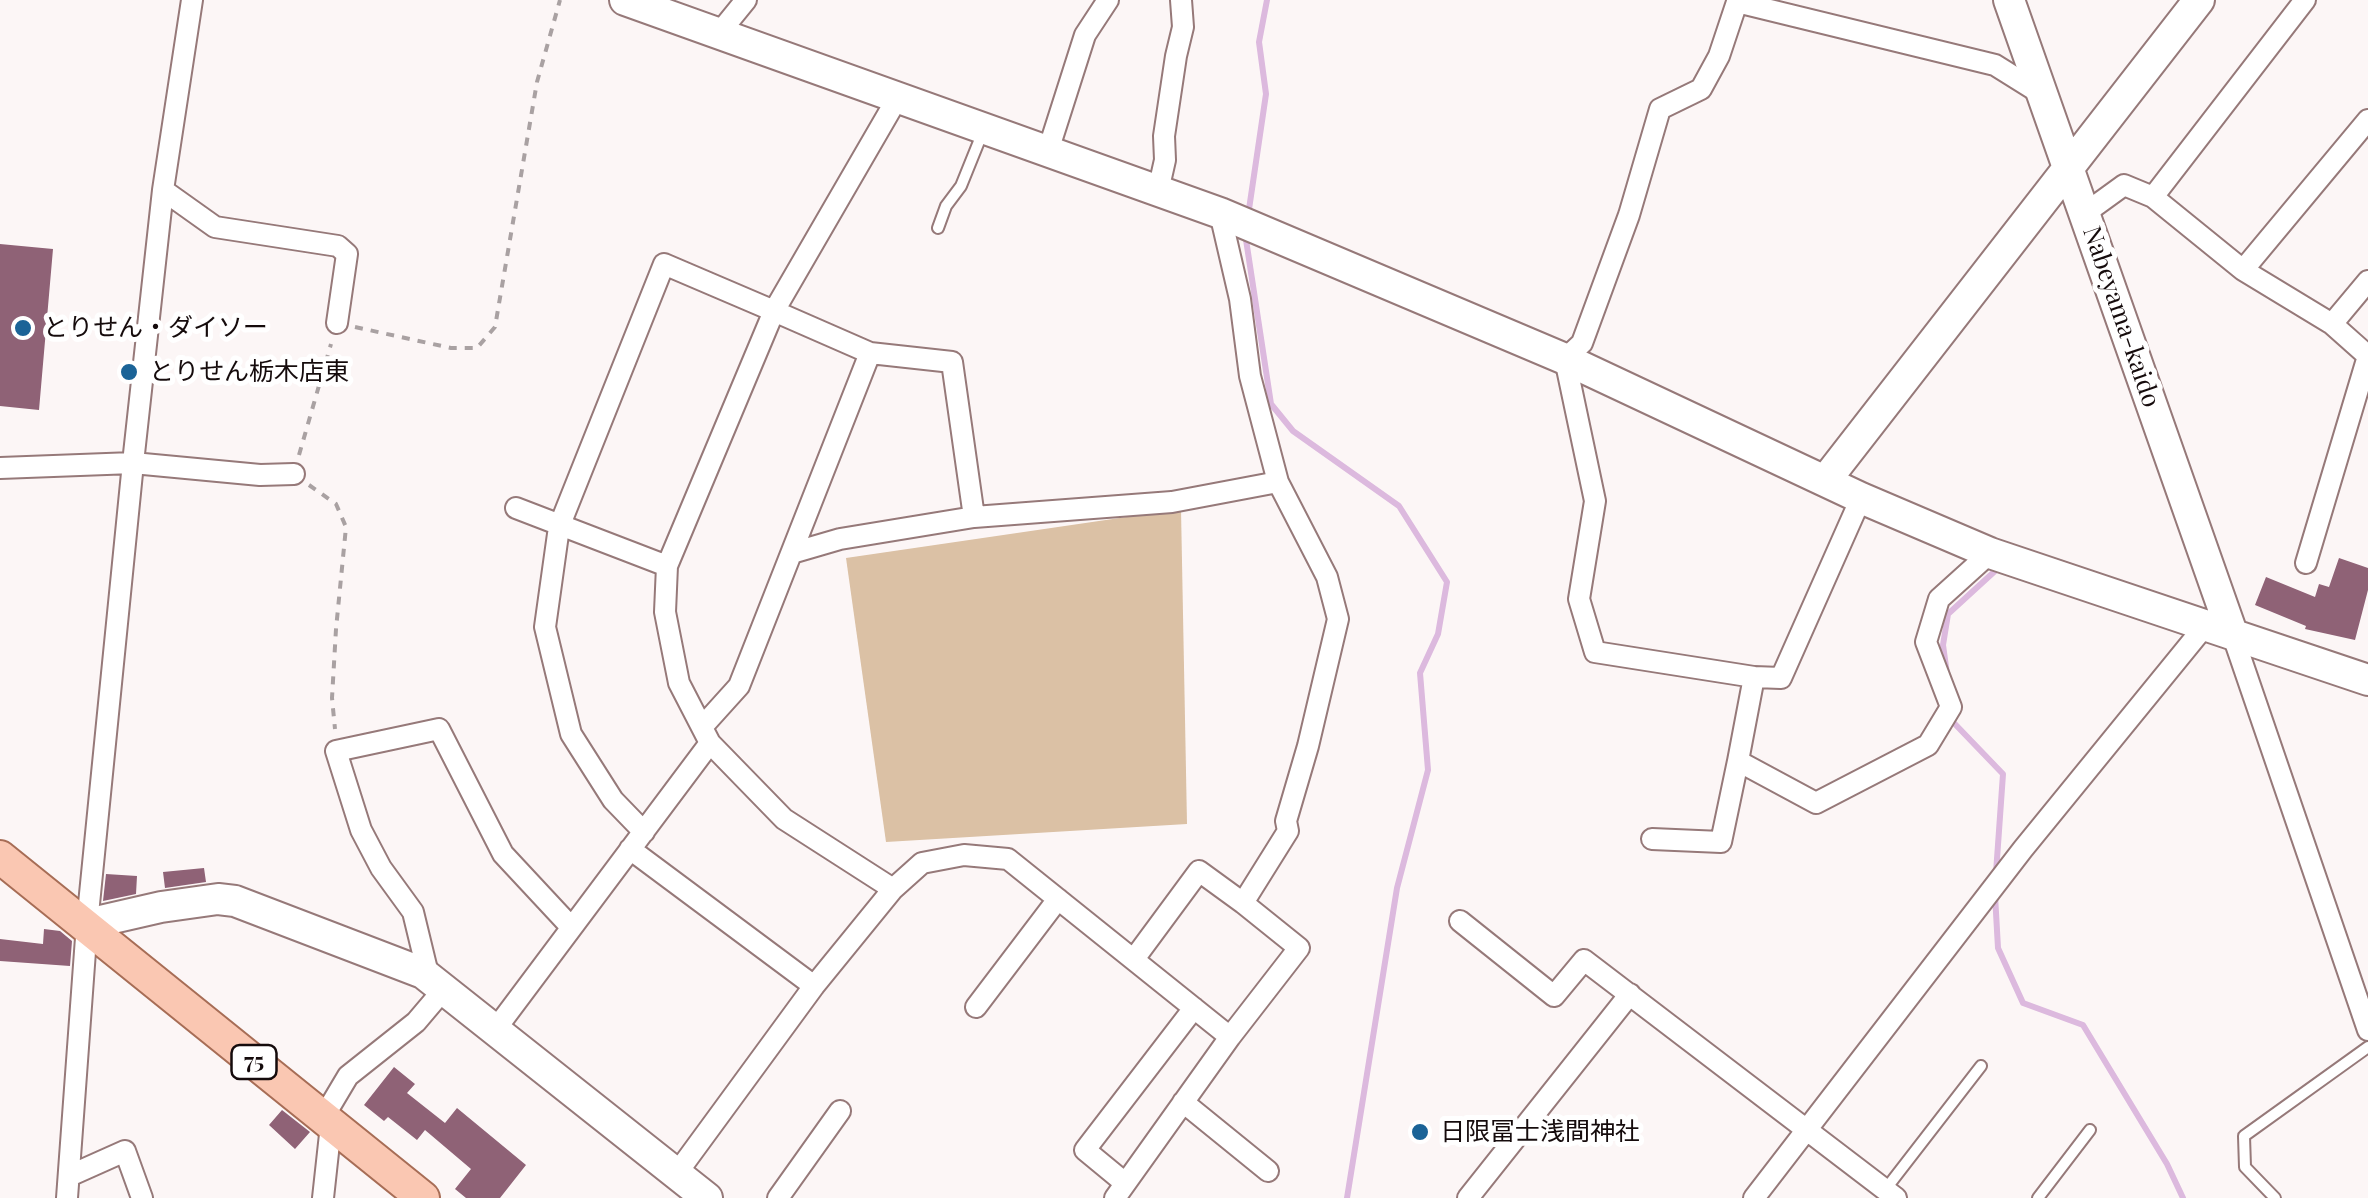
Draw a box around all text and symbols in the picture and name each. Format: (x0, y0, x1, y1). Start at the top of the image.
street label: Nabeyama-kaido (2076, 223, 2166, 411)
place label: とりせん・ダイソー (43, 313, 268, 343)
marker: とりせん・ダイソー (12, 317, 34, 339)
place label: とりせん栃木店東 (149, 357, 349, 387)
marker: とりせん栃木店東 (118, 361, 140, 383)
road number: 75 (232, 1045, 276, 1079)
place label: 日限冨士浅間神社 (1440, 1117, 1640, 1147)
marker: 日限冨士浅間神社 (1409, 1121, 1431, 1143)

